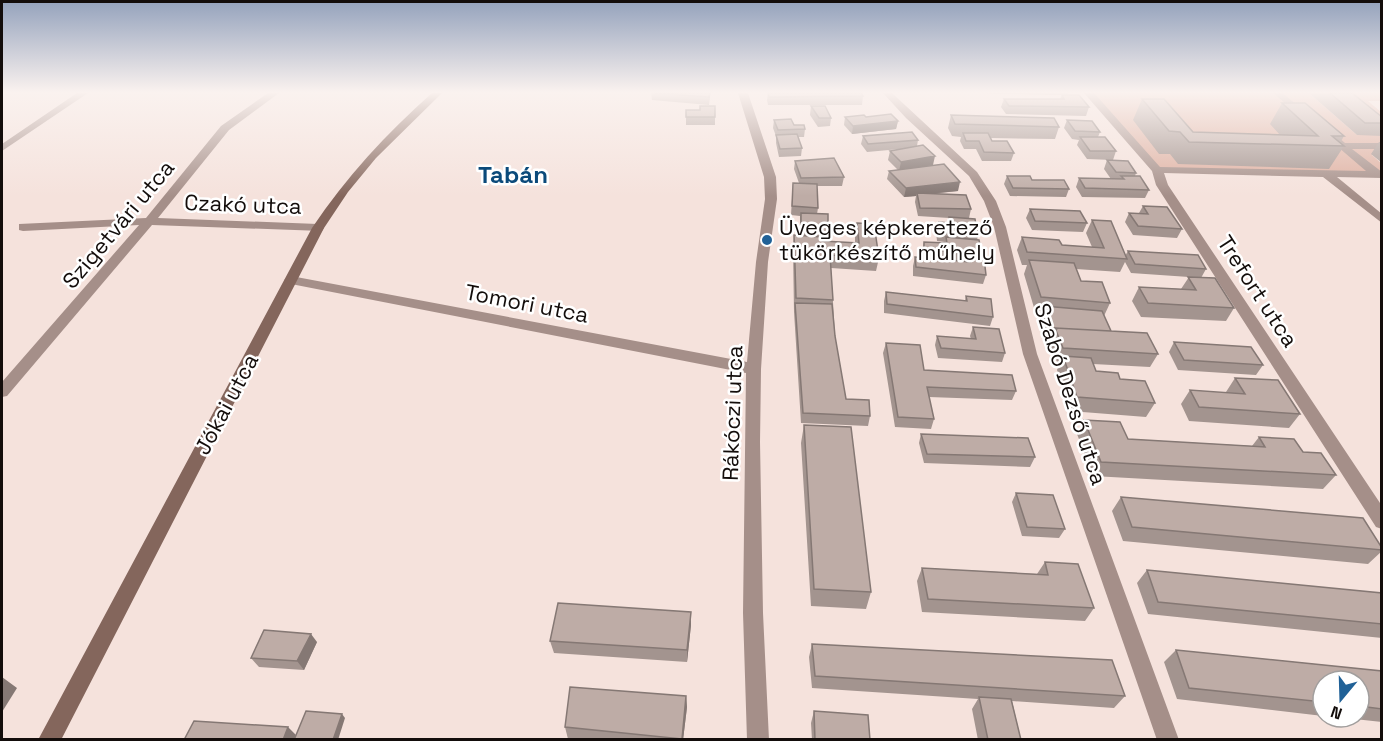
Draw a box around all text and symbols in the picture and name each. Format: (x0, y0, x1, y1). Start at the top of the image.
street label: Szigetvári utca (56, 154, 180, 294)
district label: Tabán (478, 159, 548, 190)
street label: Czakó utca (184, 188, 303, 220)
place label: Üveges képkeretező tükörkészítő műhely (779, 213, 995, 266)
street label: Trefort utca (1212, 230, 1305, 352)
marker: Üveges képkeretező tükörkészítő műhely (760, 233, 774, 247)
street label: Tomori utca (463, 277, 591, 329)
street label: Szabó Dezső utca (1028, 300, 1114, 489)
street label: Rákóczi utca (716, 344, 748, 481)
street label: Jókai utca (188, 348, 264, 459)
north arrow (1311, 669, 1371, 729)
text: N (1328, 701, 1345, 724)

